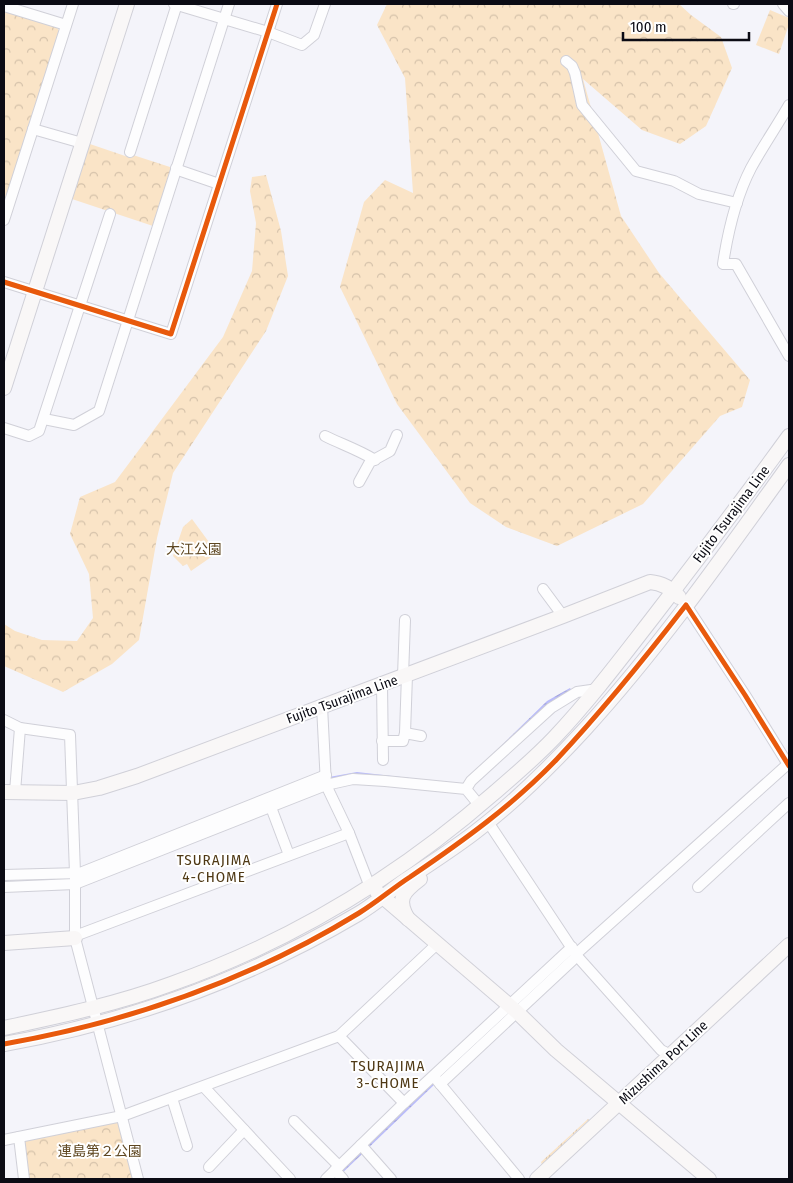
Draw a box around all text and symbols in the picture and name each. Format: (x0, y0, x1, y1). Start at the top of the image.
scale bar (623, 10, 749, 42)
text: 100 m (630, 18, 667, 36)
street label: Fujito Tsurajima Line (689, 462, 774, 566)
park label: 大江公園 (166, 541, 222, 558)
street label: Fujito Tsurajima Line (284, 671, 400, 728)
district label: TSURAJIMA 4-CHOME (177, 851, 251, 886)
street label: Mizushima Port Line (615, 1017, 711, 1108)
district label: TSURAJIMA 3-CHOME (351, 1057, 425, 1092)
park label: 連島第２公園 (58, 1143, 142, 1160)

